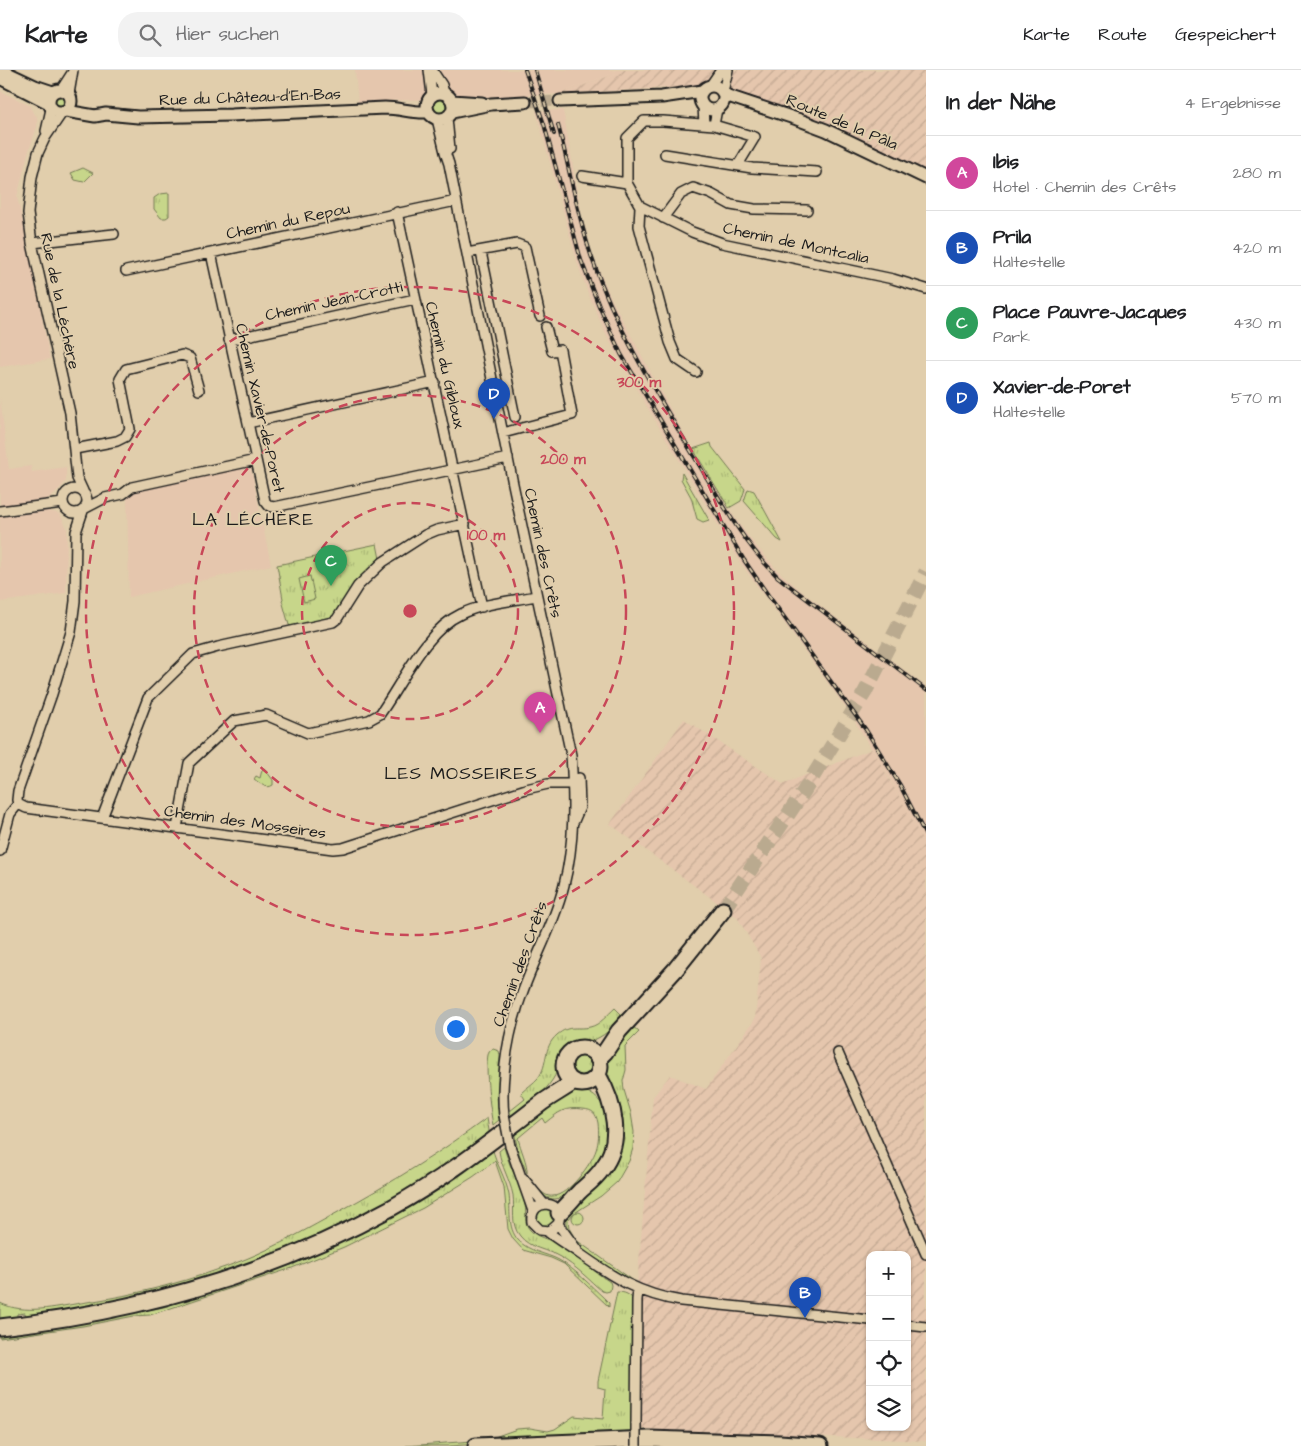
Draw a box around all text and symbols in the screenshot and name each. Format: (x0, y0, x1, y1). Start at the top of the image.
search box (118, 12, 468, 57)
text: Karte (25, 18, 88, 52)
icon: search (136, 21, 164, 49)
text: Hier suchen (176, 21, 279, 48)
text: Karte (1023, 22, 1070, 47)
text: Route (1098, 22, 1147, 47)
text: Gespeichert (1175, 22, 1276, 47)
street label: Rue du Château-d'En-Bas (159, 83, 341, 111)
text: In der Nähe (946, 88, 1056, 117)
street label: Route de la Pâla (783, 89, 901, 155)
text: 4 Ergebnisse (1184, 92, 1281, 114)
text: Ibis (993, 149, 1019, 176)
text: A (957, 162, 967, 184)
text: 280 m (1233, 162, 1281, 184)
text: Hotel · Chemin des Crêts (993, 176, 1176, 198)
street label: Chemin du Repou (224, 197, 352, 245)
street label: Chemin de Montcalia (721, 217, 871, 269)
text: Prila (993, 224, 1031, 251)
street label: Rue de la Léchère (35, 231, 85, 372)
text: B (956, 237, 968, 259)
text: 420 m (1232, 237, 1281, 259)
text: Haltestelle (993, 251, 1065, 273)
street label: Chemin Jean-Crotti (263, 276, 405, 326)
street label: Chemin du Gibloux (420, 299, 470, 431)
text: Place Pauvre-Jacques (993, 299, 1187, 326)
text: C (956, 312, 968, 334)
text: 430 m (1233, 312, 1281, 334)
street label: Chemin Xavier-de-Poret (230, 321, 290, 495)
text: Park (993, 326, 1030, 348)
text: 300 m (616, 372, 661, 393)
text: Xavier-de-Poret (993, 374, 1131, 401)
pin: D (478, 378, 510, 419)
text: D (957, 387, 967, 409)
text: 570 m (1231, 387, 1281, 409)
text: Haltestelle (993, 401, 1065, 423)
text: 200 m (539, 449, 586, 470)
street label: Chemin des Crêts (519, 486, 567, 620)
district label: LA LÉCHÈRE (192, 507, 314, 532)
text: 100 m (467, 525, 506, 546)
pin: C (315, 545, 347, 586)
centre of rings (401, 602, 419, 620)
pin: A (524, 692, 556, 733)
district label: LES MOSSEIRES (384, 761, 538, 786)
street label: Chemin des Mosseires (163, 800, 327, 844)
street label: Chemin des Crêts (487, 898, 553, 1030)
your location (443, 1016, 469, 1042)
map controls (866, 1251, 911, 1431)
button: + (866, 1251, 911, 1296)
pin: B (789, 1277, 821, 1318)
button: − (866, 1296, 911, 1341)
button: locate (866, 1341, 911, 1386)
button: layers (866, 1386, 911, 1431)

